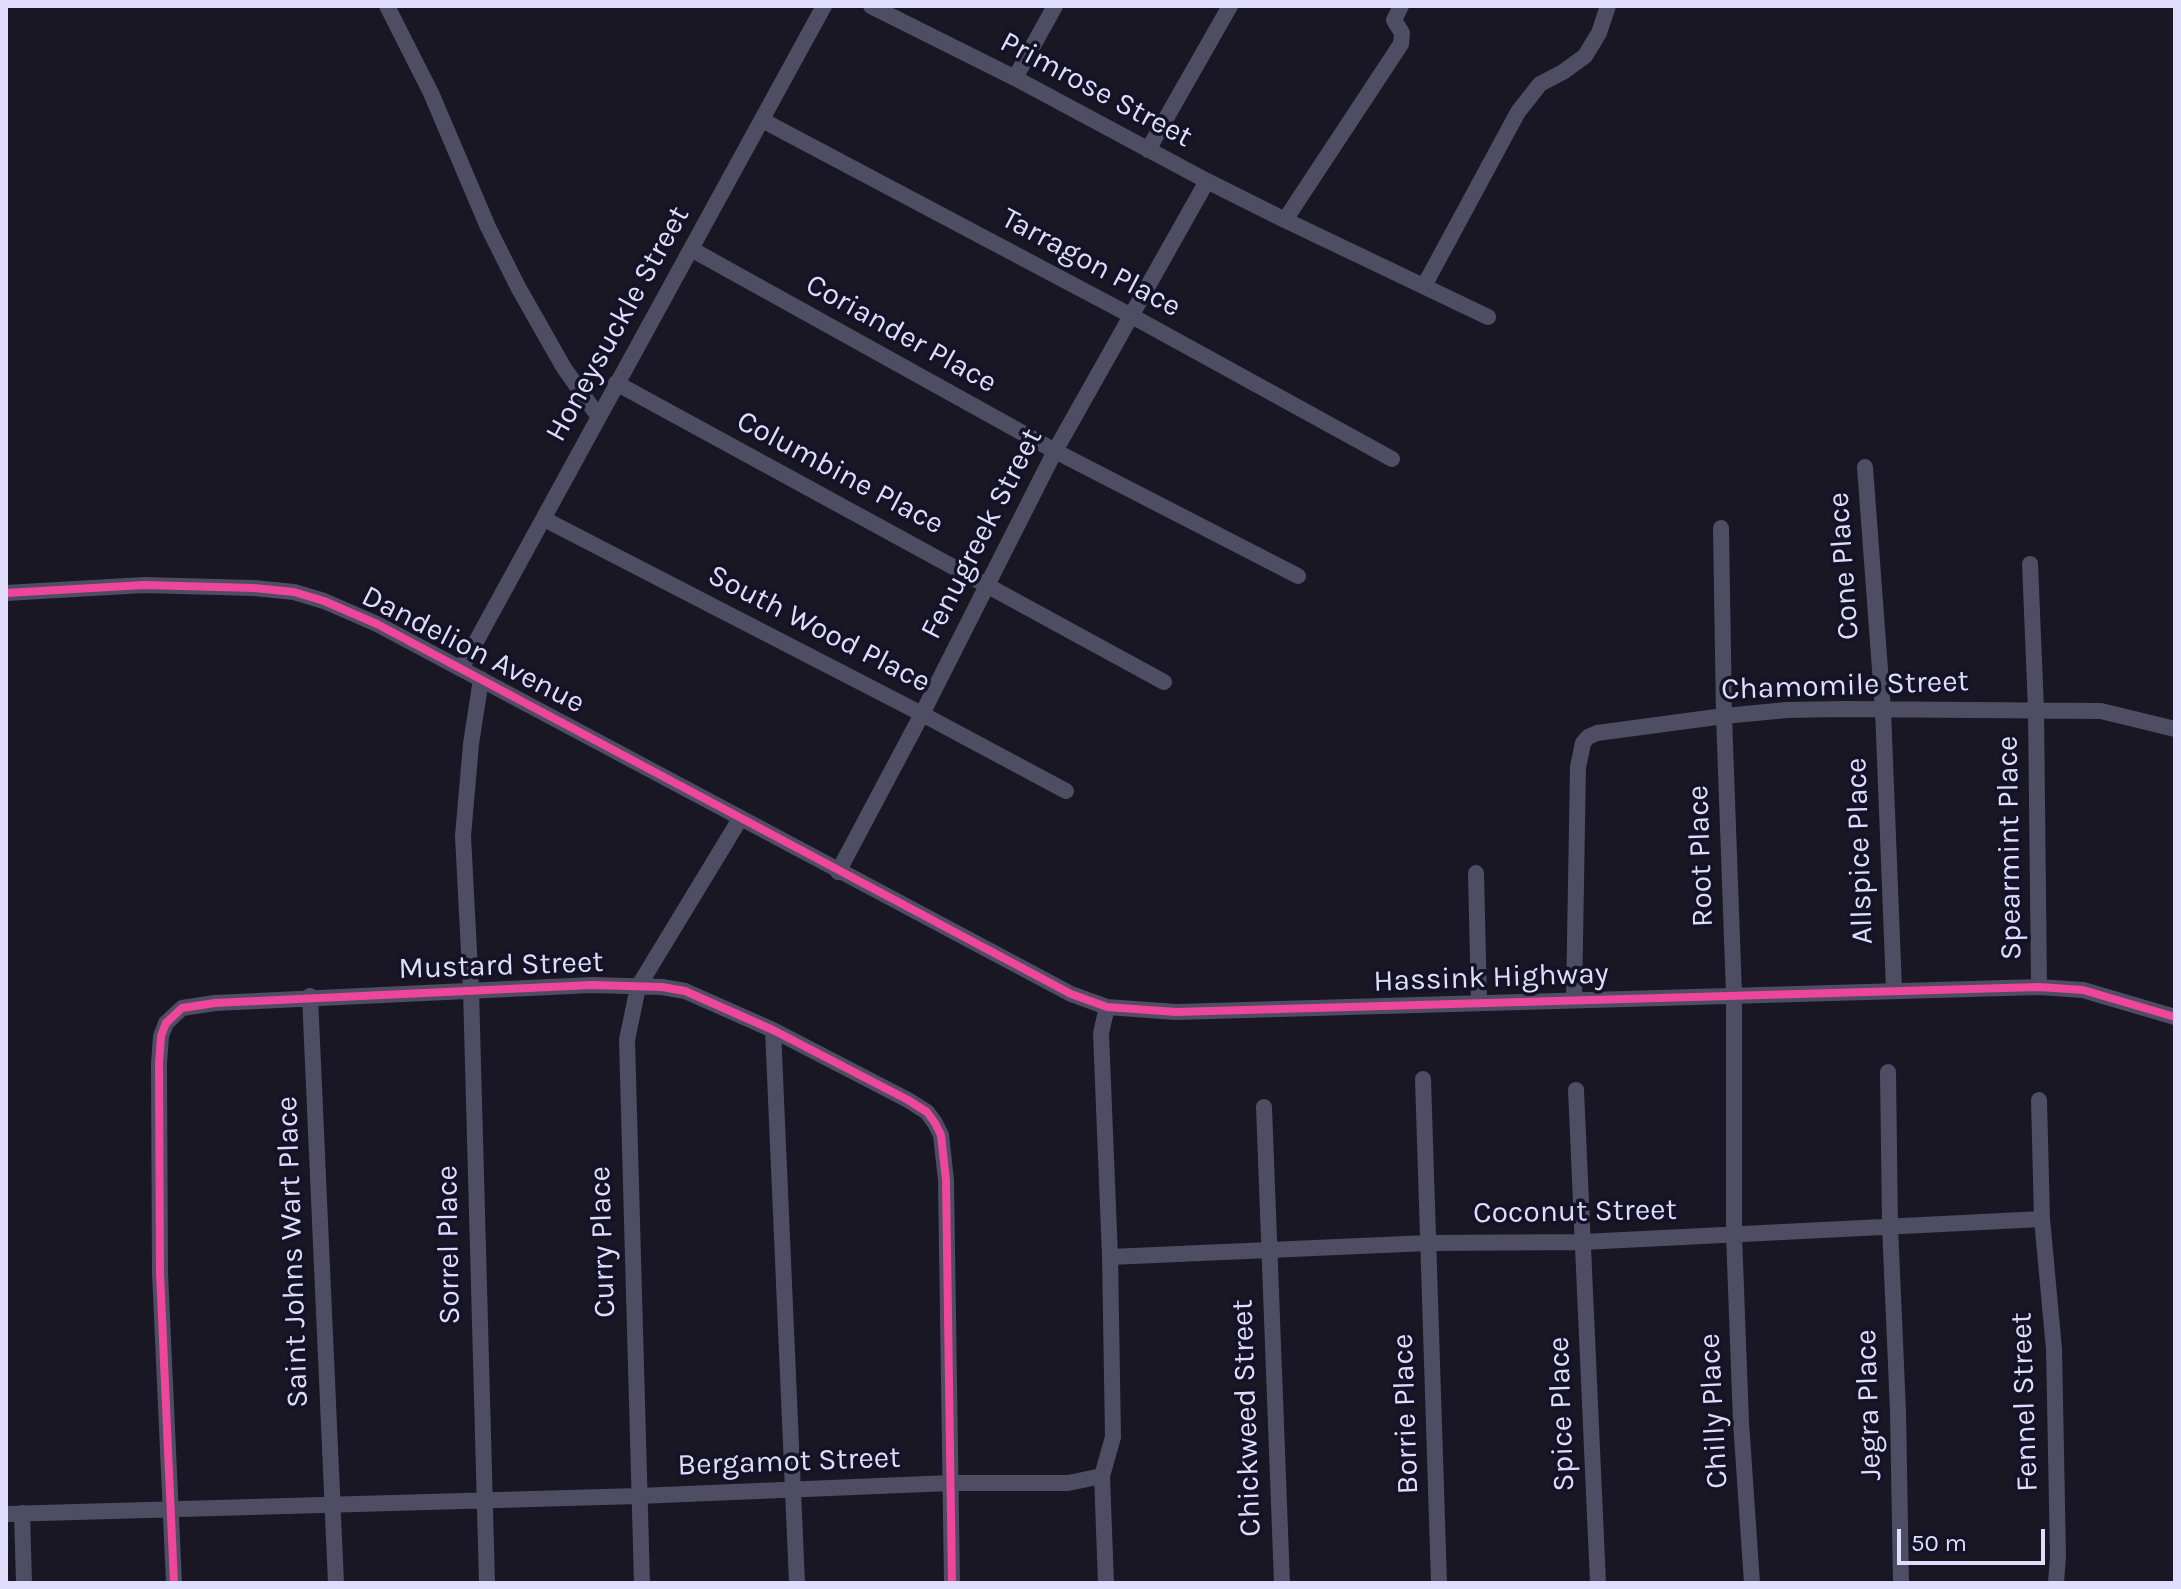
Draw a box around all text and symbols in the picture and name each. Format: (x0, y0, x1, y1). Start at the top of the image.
street label: Primrose Street (994, 24, 1198, 156)
street label: Honeysuckle Street (538, 200, 698, 448)
street label: Tarragon Place (995, 201, 1187, 325)
street label: Coriander Place (799, 267, 1003, 401)
street label: Columbine Place (730, 403, 950, 543)
street label: Fenugreek Street (913, 423, 1051, 645)
street label: Cone Place (1821, 491, 1867, 641)
street label: South Wood Place (702, 557, 936, 701)
street label: Dandelion Avenue (356, 578, 590, 722)
street label: Chamomile Street (1721, 664, 1969, 708)
street label: Spearmint Place (1990, 736, 2030, 960)
street label: Allspice Place (1839, 757, 1881, 945)
street label: Root Place (1681, 784, 1721, 928)
street label: Mustard Street (398, 944, 604, 988)
street label: Hassink Highway (1373, 956, 1609, 1000)
street label: Saint Johns Wart Place (270, 1096, 316, 1408)
street label: Sorrel Place (430, 1165, 468, 1325)
street label: Curry Place (582, 1166, 624, 1318)
street label: Coconut Street (1473, 1192, 1677, 1232)
street label: Chickweed Street (1225, 1299, 1269, 1537)
street label: Fennel Street (2004, 1312, 2046, 1492)
street label: Jegra Place (1848, 1329, 1890, 1481)
street label: Chilly Place (1692, 1332, 1736, 1490)
street label: Borrie Place (1385, 1333, 1427, 1495)
street label: Spice Place (1541, 1336, 1583, 1492)
street label: Bergamot Street (677, 1440, 901, 1484)
scale bar (1901, 1513, 2049, 1563)
text: 50 m (1911, 1529, 1967, 1557)

